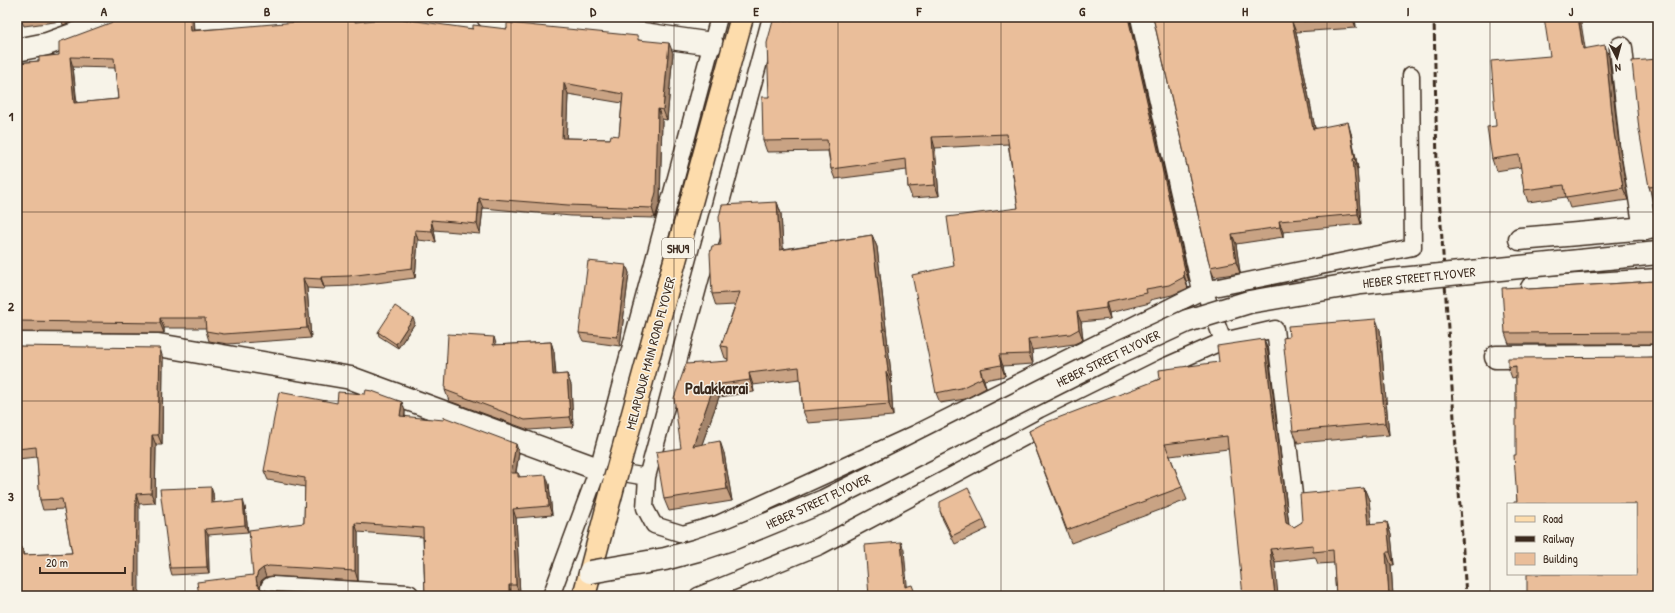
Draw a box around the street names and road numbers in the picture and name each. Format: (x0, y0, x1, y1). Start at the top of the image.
road number: SHU9 (662, 238, 694, 258)
street label: HEBER STREET FLYOVER (1362, 262, 1476, 292)
street label: MELAPUDUR MAIN ROAD FLYOVER (621, 274, 679, 431)
street label: HEBER STREET FLYOVER (1053, 325, 1163, 391)
street label: HEBER STREET FLYOVER (763, 469, 873, 533)

